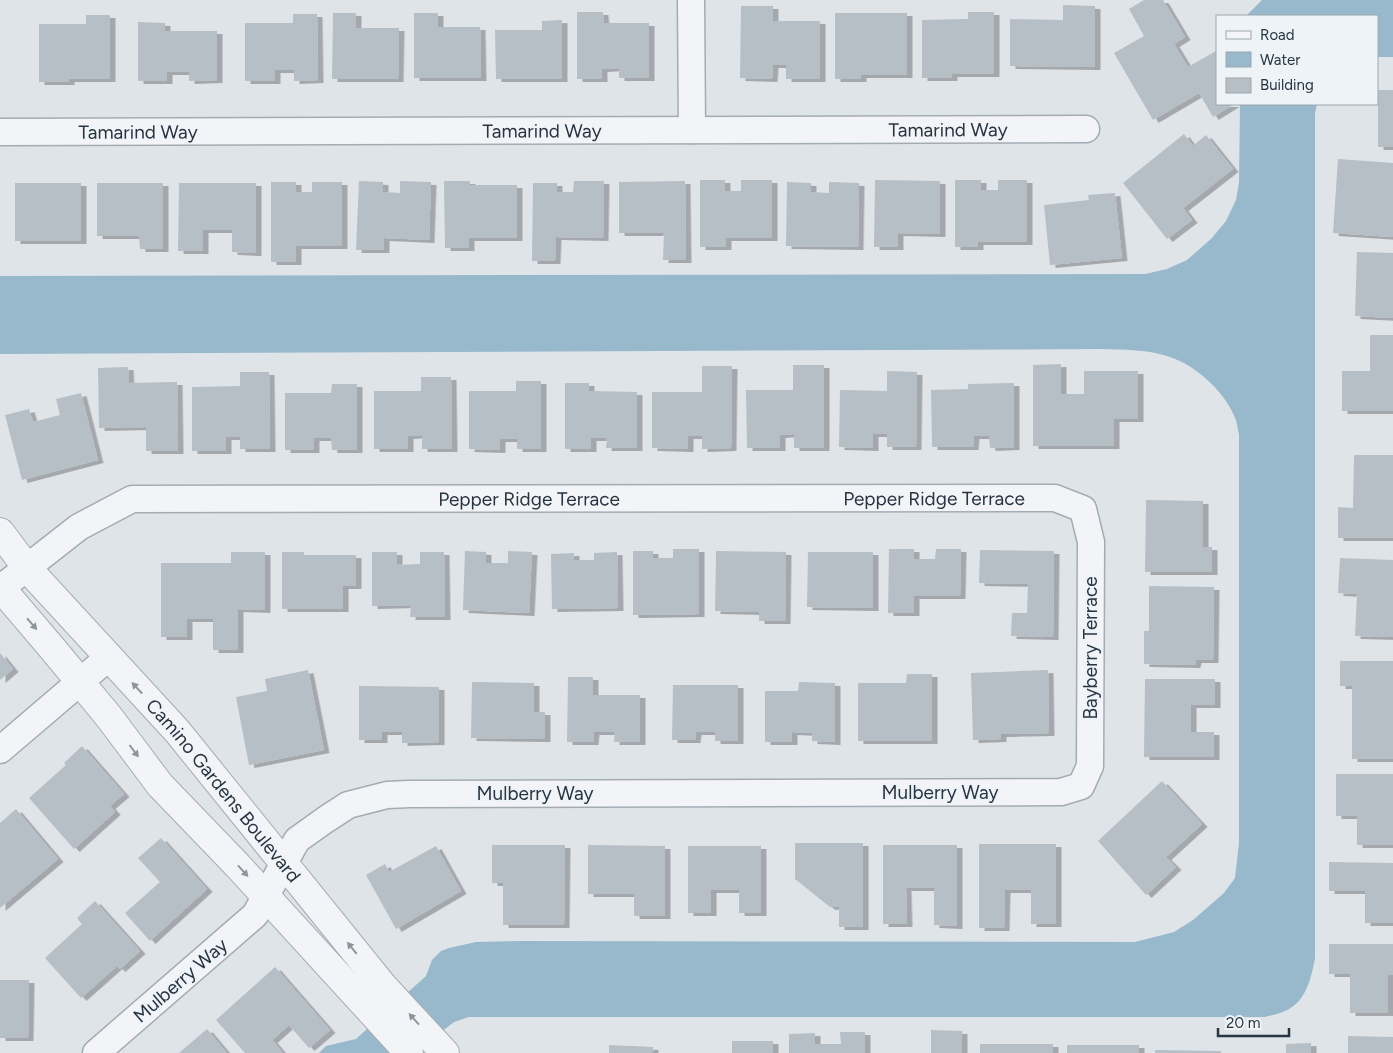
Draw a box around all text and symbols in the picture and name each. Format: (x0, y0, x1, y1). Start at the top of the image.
legend (1216, 15, 1378, 105)
text: Road (1260, 26, 1295, 44)
text: Water (1260, 51, 1300, 69)
text: Building (1260, 76, 1314, 94)
street label: Tamarind Way (888, 118, 1008, 142)
street label: Tamarind Way (482, 119, 602, 143)
street label: Tamarind Way (78, 120, 198, 144)
street label: Pepper Ridge Terrace (438, 487, 620, 511)
street label: Pepper Ridge Terrace (843, 487, 1025, 510)
street label: Bayberry Terrace (1079, 576, 1102, 720)
one-way arrow (26, 618, 37, 631)
one-way arrow (131, 682, 143, 694)
street label: Camino Gardens Boulevard (141, 694, 306, 887)
one-way arrow (129, 744, 139, 758)
street label: Mulberry Way (882, 781, 998, 804)
street label: Mulberry Way (477, 782, 593, 805)
one-way arrow (237, 865, 249, 877)
street label: Mulberry Way (129, 933, 232, 1027)
one-way arrow (347, 942, 358, 955)
scale bar (1218, 1006, 1289, 1038)
one-way arrow (408, 1014, 420, 1026)
text: 20 m (1226, 1014, 1260, 1032)

